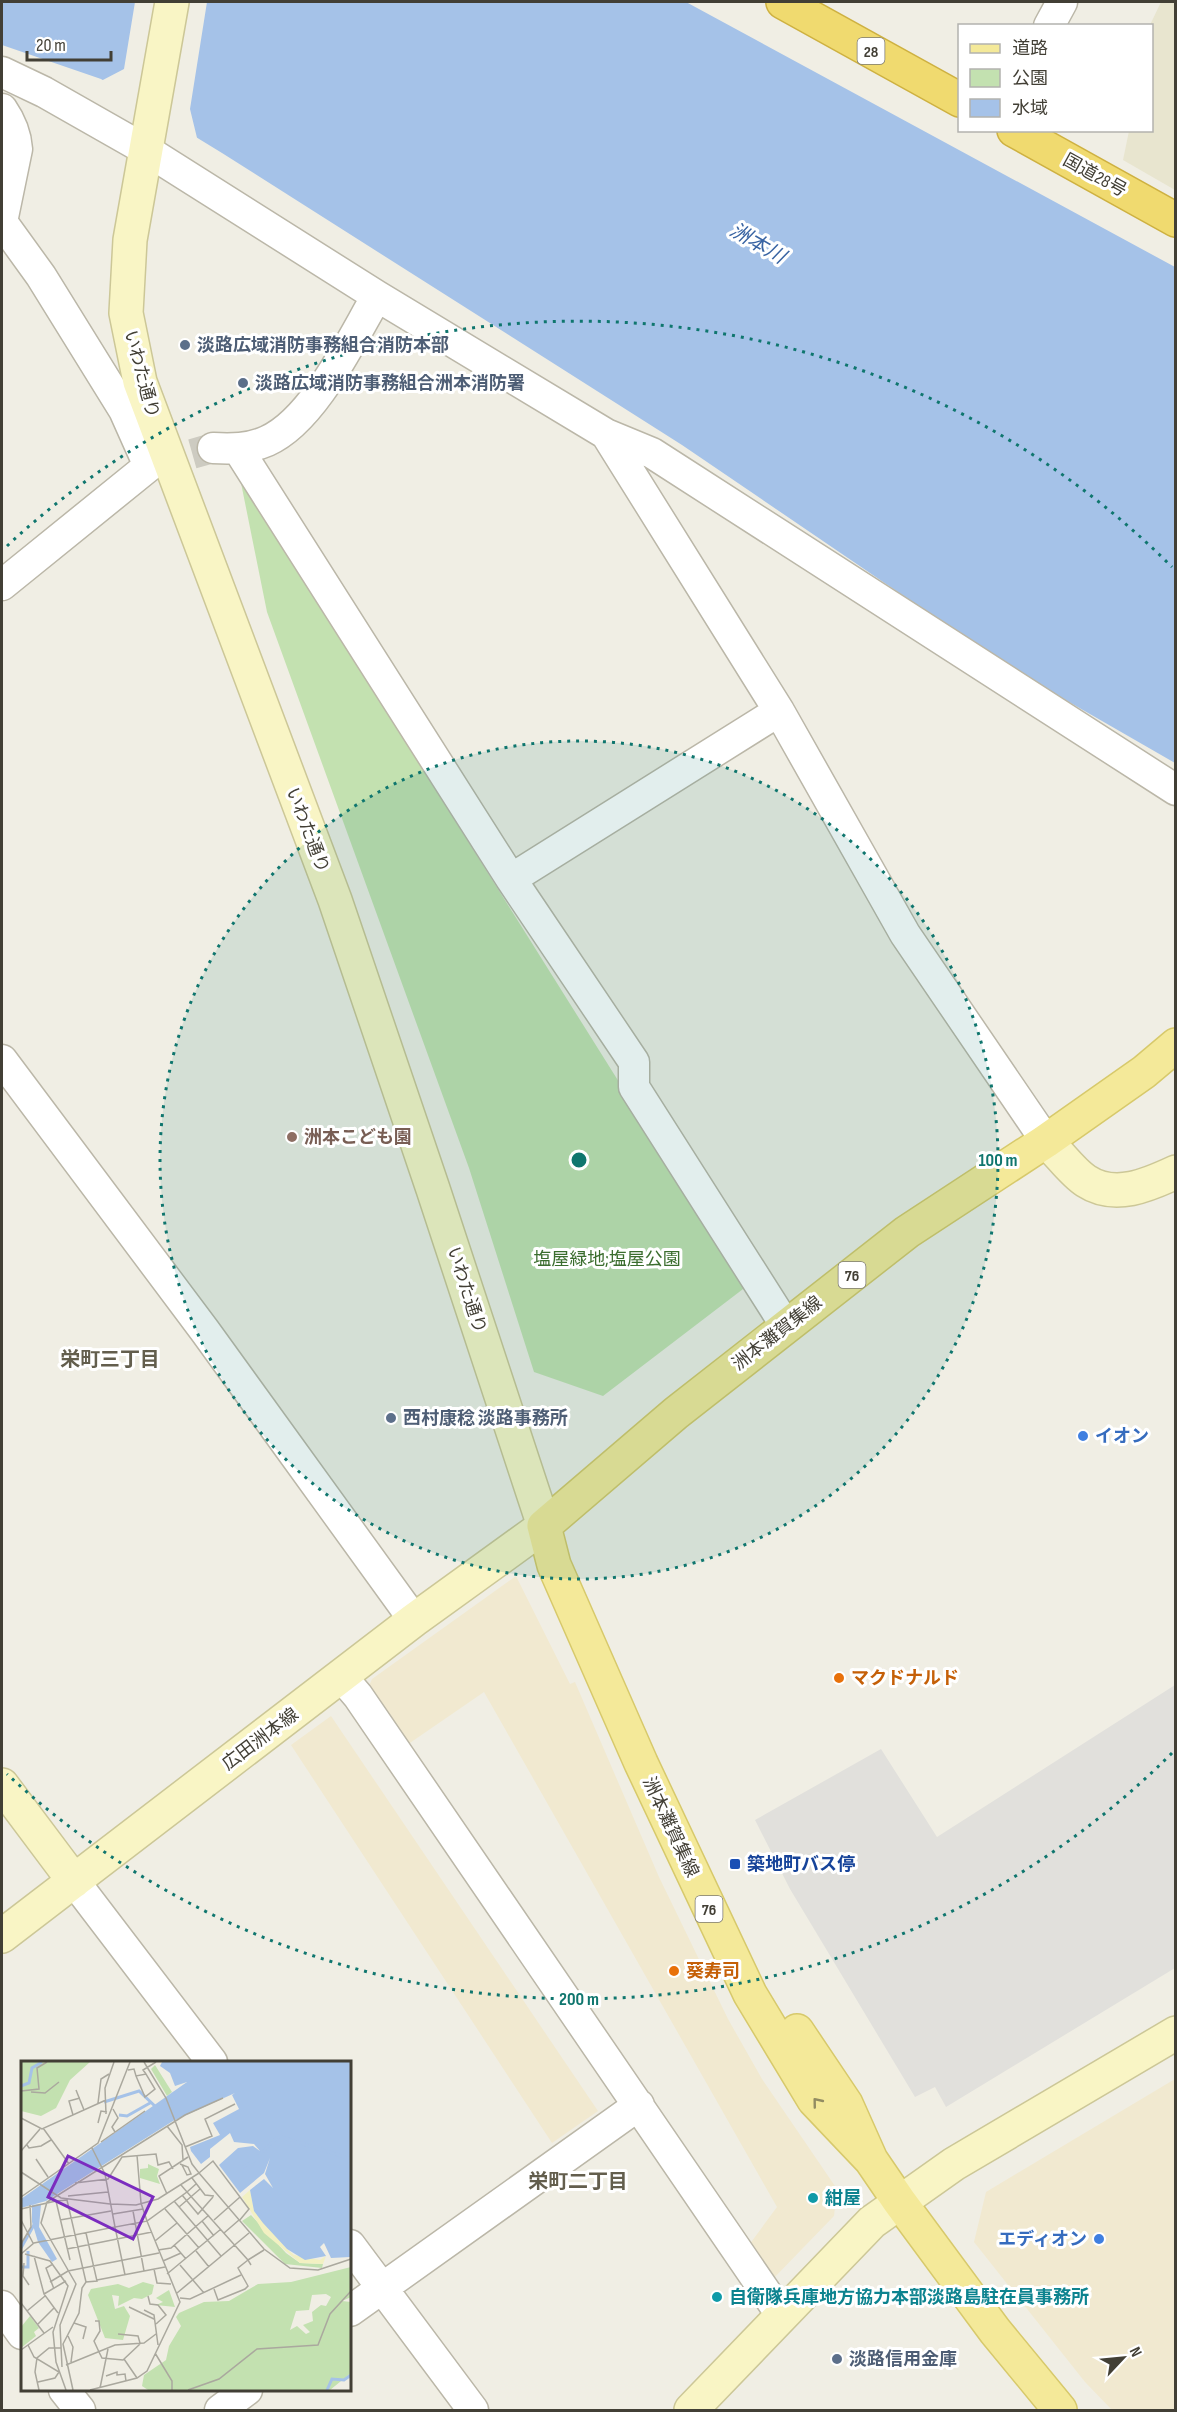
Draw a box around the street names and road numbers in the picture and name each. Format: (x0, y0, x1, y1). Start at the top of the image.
road number: 28 (858, 38, 884, 64)
street label: 国道28号 (1059, 149, 1130, 201)
street label: いわた通り (120, 328, 163, 420)
street label: いわた通り (282, 784, 333, 876)
street label: いわた通り (443, 1244, 490, 1336)
road number: 76 (838, 1262, 866, 1288)
street label: 洲本灘賀集線 (728, 1292, 826, 1375)
street label: 広田洲本線 (218, 1704, 303, 1775)
street label: 洲本灘賀集線 (638, 1774, 703, 1881)
road number: 76 (696, 1896, 722, 1922)

